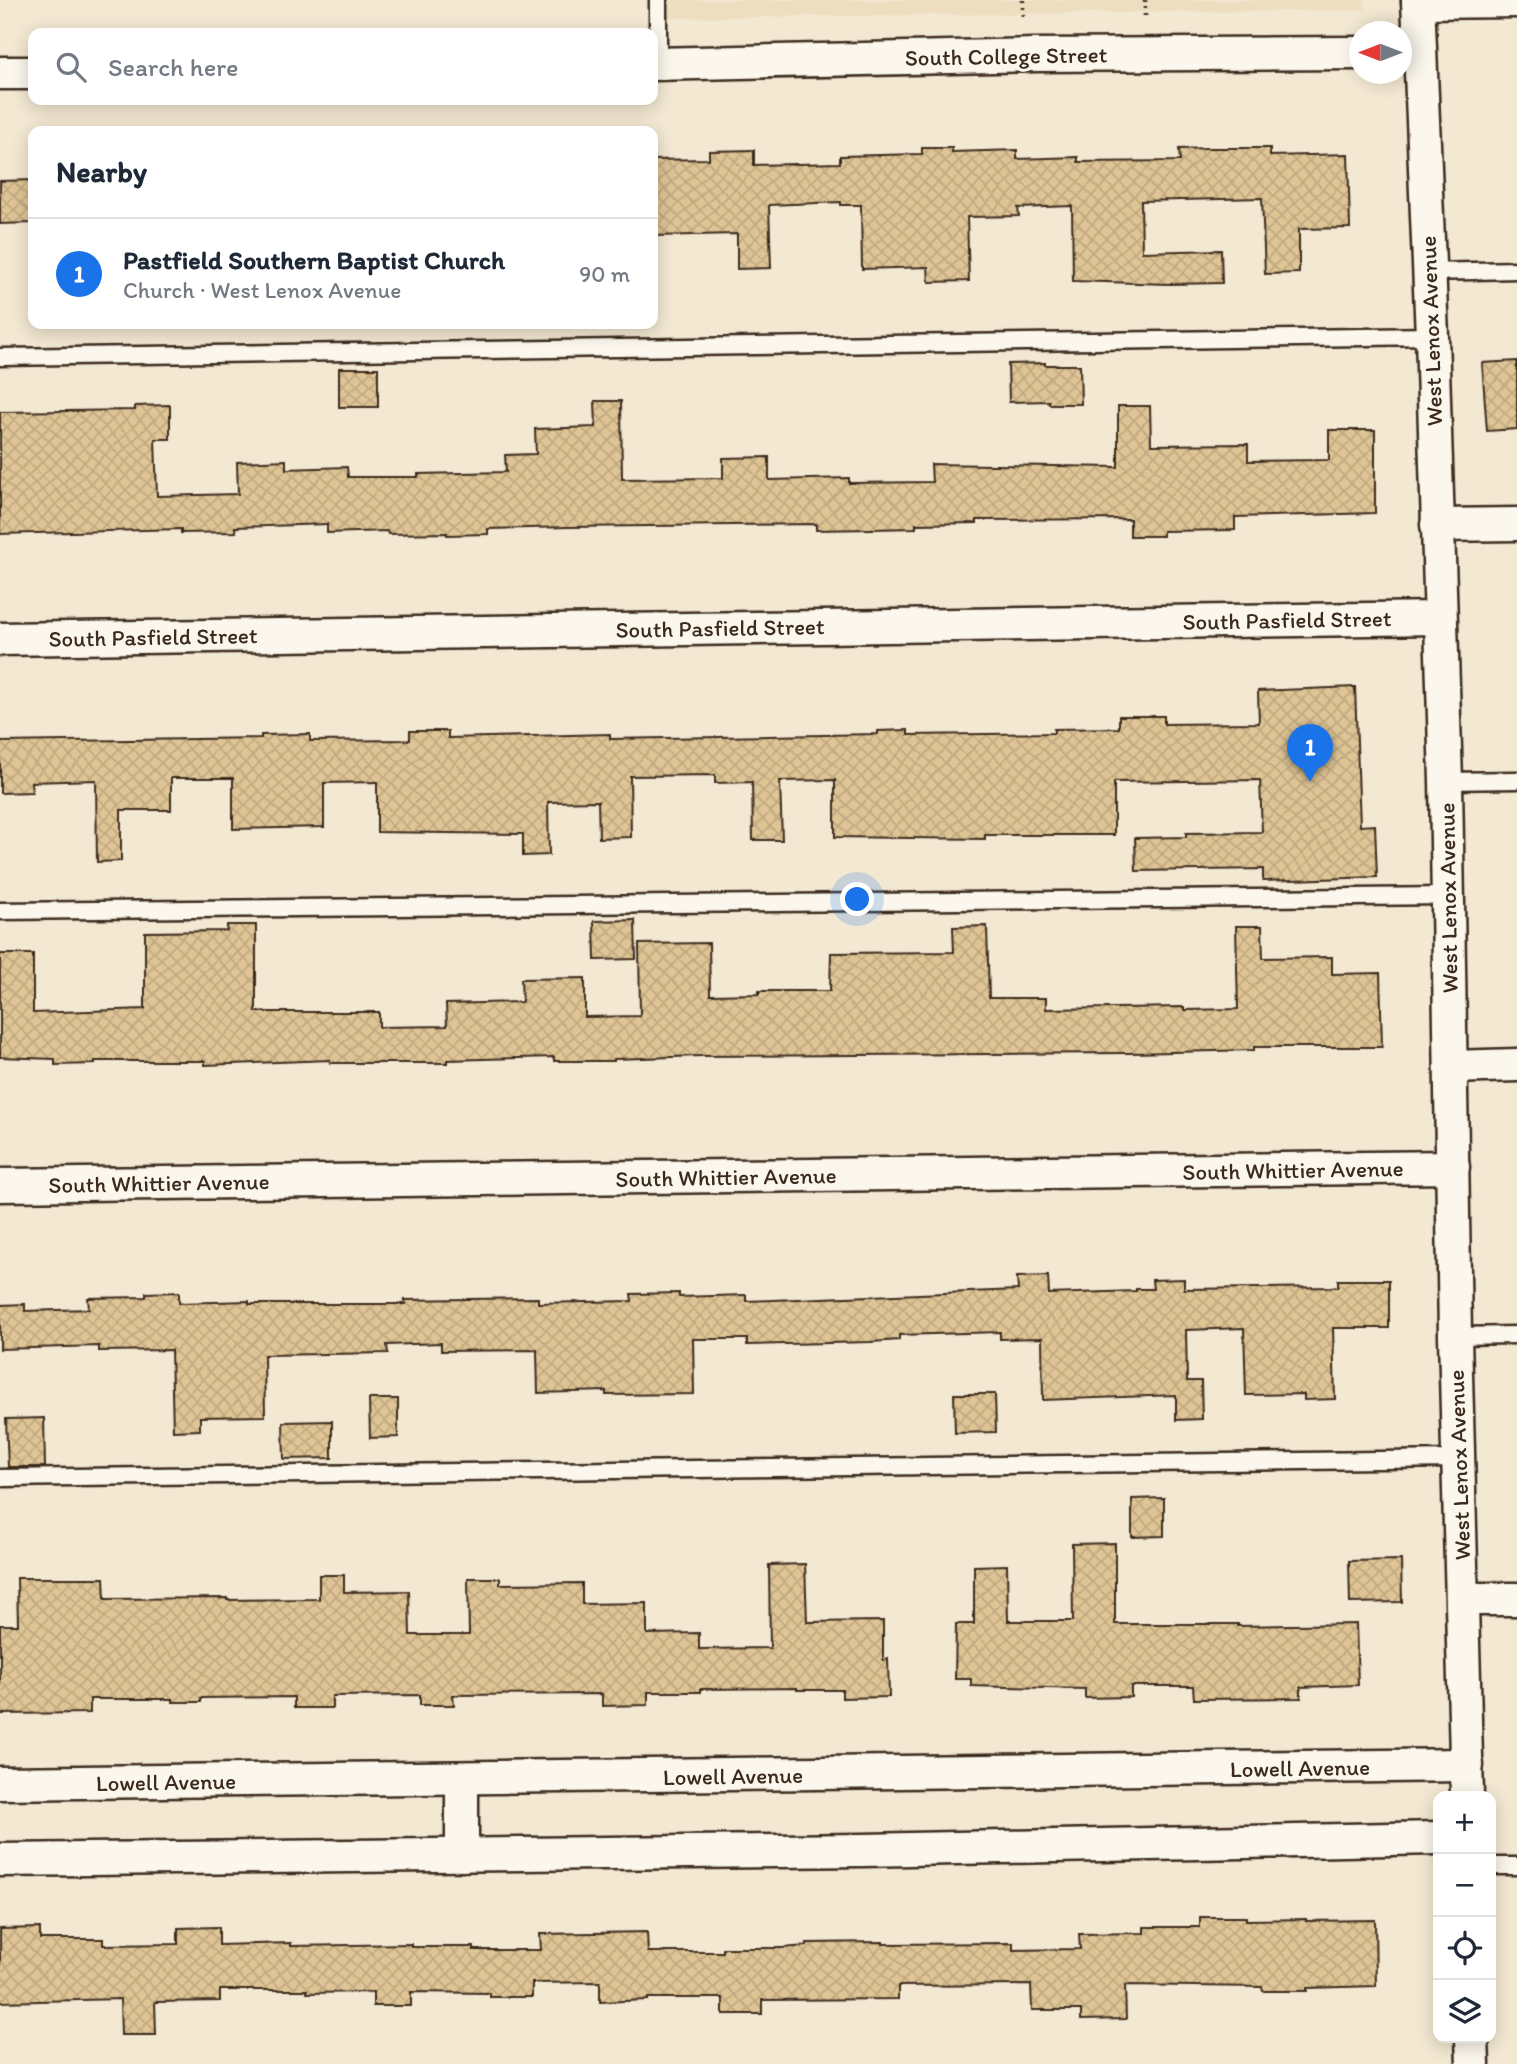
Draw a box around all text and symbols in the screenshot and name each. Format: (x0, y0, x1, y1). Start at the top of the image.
north arrow (1349, 21, 1412, 84)
search box (28, 28, 658, 105)
street label: South College Street (905, 40, 1108, 72)
icon: search (52, 48, 90, 86)
text: Search here (108, 51, 238, 83)
text: Nearby (56, 153, 147, 190)
street label: West Lenox Avenue (1414, 235, 1448, 427)
text: Pastfield Southern Baptist Church (123, 244, 505, 276)
text: 1 (74, 260, 84, 288)
text: 90 m (579, 260, 630, 288)
text: Church · West Lenox Avenue (123, 276, 401, 304)
street label: South Pasfield Street (1182, 604, 1392, 636)
street label: South Pasfield Street (615, 612, 825, 644)
street label: South Pasfield Street (48, 621, 258, 653)
pin: 1 (1287, 724, 1333, 782)
street label: West Lenox Avenue (1432, 802, 1464, 994)
your location (840, 882, 874, 916)
street label: South Whittier Avenue (1182, 1154, 1404, 1186)
street label: South Whittier Avenue (615, 1161, 837, 1193)
street label: South Whittier Avenue (48, 1167, 270, 1199)
street label: West Lenox Avenue (1442, 1369, 1476, 1561)
street label: Lowell Avenue (1230, 1753, 1370, 1783)
street label: Lowell Avenue (663, 1761, 803, 1791)
street label: Lowell Avenue (96, 1767, 236, 1797)
map controls (1433, 1791, 1496, 2043)
button: + (1433, 1791, 1496, 1854)
button: − (1433, 1854, 1496, 1917)
button: locate (1433, 1917, 1496, 1980)
button: layers (1433, 1980, 1496, 2043)

